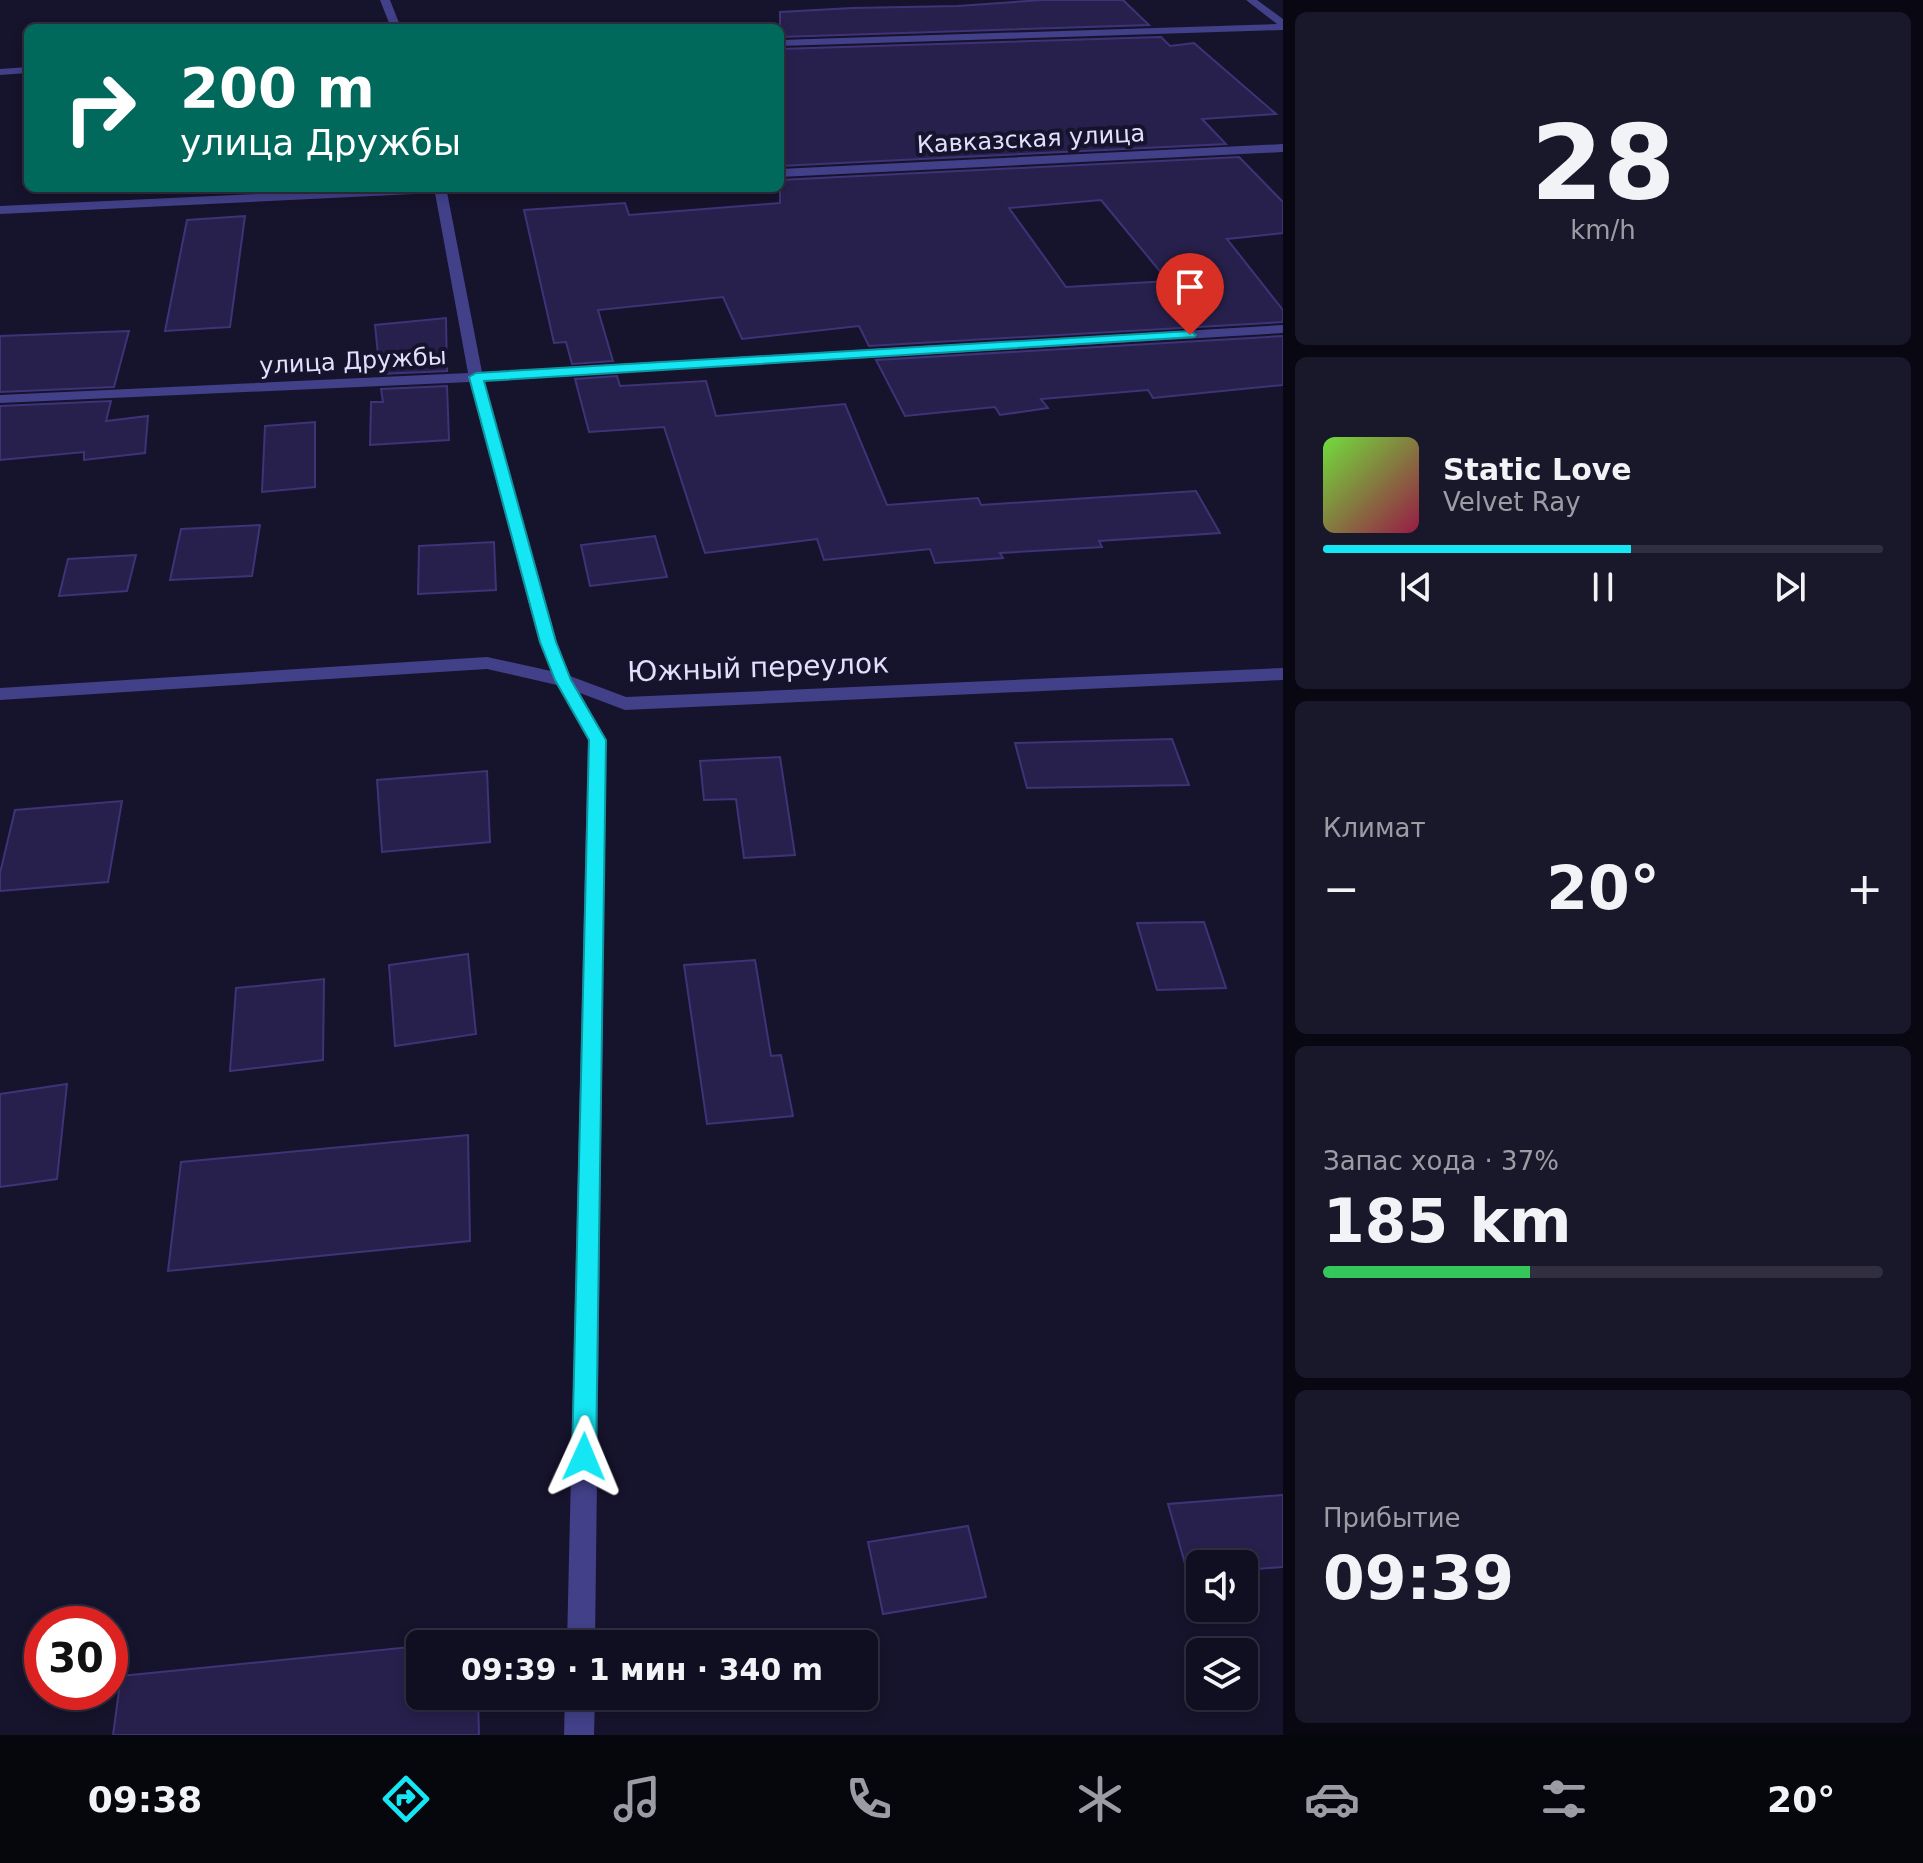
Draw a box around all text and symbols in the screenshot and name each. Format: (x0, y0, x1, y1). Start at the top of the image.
text: 200 m (180, 55, 375, 120)
icon: right (48, 56, 152, 160)
text: 28 (1531, 102, 1675, 224)
street label: Кавказская улица (916, 119, 1146, 159)
text: улица Дружбы (180, 122, 461, 163)
text: km/h (1570, 215, 1636, 245)
pin (1156, 253, 1224, 335)
icon: arrive (1168, 265, 1212, 309)
street label: улица Дружбы (259, 342, 447, 380)
text: Static Love (1443, 452, 1632, 487)
text: Velvet Ray (1443, 487, 1581, 517)
icon: previous (1394, 565, 1438, 609)
icon: pause (1581, 565, 1625, 609)
icon: next (1768, 565, 1812, 609)
street label: Южный переулок (627, 646, 890, 689)
text: Климат (1323, 813, 1426, 843)
text: 20° (1546, 853, 1660, 923)
text: − (1323, 863, 1360, 914)
text: + (1846, 863, 1883, 914)
text: Запас хода · 37% (1323, 1146, 1559, 1176)
text: 185 km (1323, 1186, 1572, 1256)
position arrow (542, 1415, 626, 1499)
text: Прибытие (1323, 1503, 1461, 1533)
text: 09:39 (1323, 1543, 1514, 1613)
map controls (1186, 1550, 1258, 1710)
button: sound (1186, 1550, 1258, 1622)
speed limit sign: 30 (24, 1606, 128, 1710)
button: layers (1186, 1638, 1258, 1710)
text: 09:39 · 1 мин · 340 m (461, 1652, 823, 1687)
icon: directions (378, 1771, 434, 1827)
icon: music (609, 1771, 665, 1827)
icon: phone (841, 1771, 897, 1827)
icon: climate (1072, 1771, 1128, 1827)
icon: car (1304, 1771, 1360, 1827)
icon: filters (1536, 1771, 1592, 1827)
text: 09:38 (88, 1779, 202, 1820)
text: 20° (1767, 1779, 1835, 1820)

